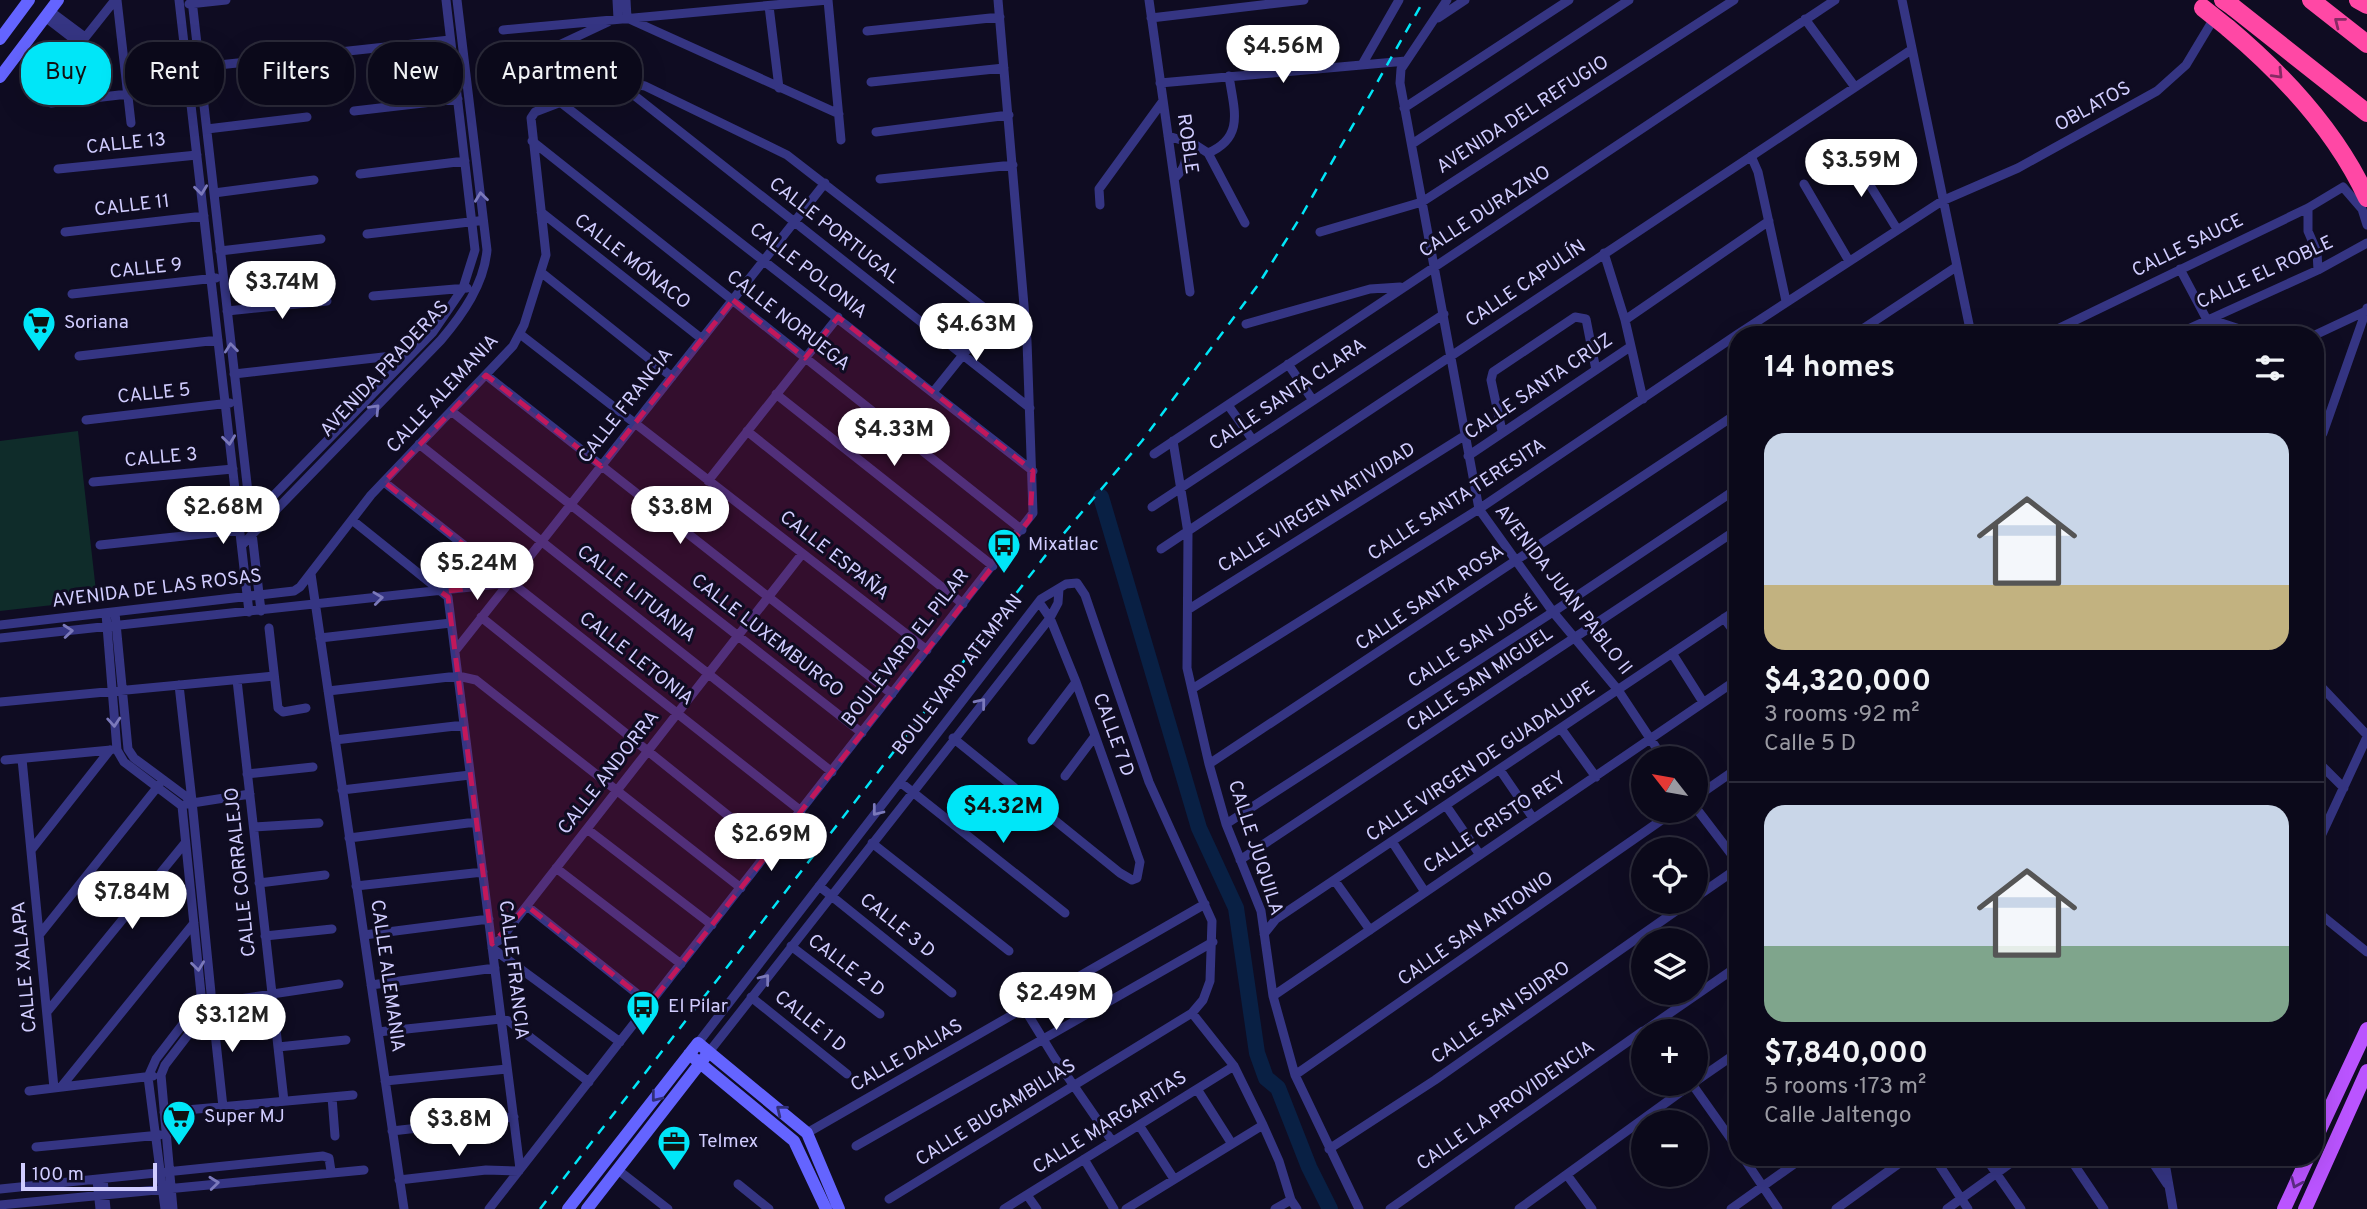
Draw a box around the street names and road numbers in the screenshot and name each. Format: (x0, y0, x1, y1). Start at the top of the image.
street label: AVENIDA DEL REFUGIO (1432, 50, 1614, 180)
street label: OBLATOS (2051, 76, 2135, 138)
street label: ROBLE (1171, 112, 1203, 176)
street label: CALLE 13 (85, 128, 167, 160)
street label: CALLE DURAZNO (1415, 160, 1555, 264)
street label: CALLE PORTUGAL (764, 172, 905, 290)
street label: CALLE 11 (93, 189, 171, 223)
street label: CALLE MÓNACO (569, 208, 696, 315)
street label: CALLE SAUCE (2128, 209, 2248, 283)
street label: CALLE POLONIA (744, 218, 872, 324)
street label: CALLE EL ROBLE (2193, 231, 2337, 315)
street label: CALLE CAPULÍN (1461, 234, 1591, 333)
street label: CALLE 9 (109, 253, 183, 285)
street label: CALLE NORUEGA (721, 265, 855, 377)
street label: AVENIDA PRADERAS (315, 295, 455, 443)
street label: CALLE SANTA CRUZ (1460, 328, 1618, 446)
street label: CALLE ALEMANIA (382, 330, 504, 458)
street label: CALLE SANTA CLARA (1205, 333, 1371, 457)
street label: CALLE FRANCIA (573, 343, 679, 469)
street label: CALLE 5 (116, 378, 192, 410)
street label: CALLE SANTA TERESITA (1363, 433, 1551, 567)
street label: CALLE VIRGEN NATIVIDAD (1214, 437, 1420, 579)
street label: CALLE 3 (124, 443, 198, 473)
street label: AVENIDA JUAN PABLO II (1489, 500, 1637, 680)
street label: CALLE ESPAÑA (774, 505, 894, 606)
street label: CALLE SANTA ROSA (1351, 539, 1509, 657)
street label: CALLE LITUANIA (572, 540, 700, 648)
street label: AVENIDA DE LAS ROSAS (51, 564, 263, 614)
street label: BOULEVARD EL PILAR (837, 564, 975, 732)
street label: CALLE LUXEMBURGO (686, 569, 848, 703)
street label: BOULEVARD ATEMPAN (888, 590, 1028, 760)
street label: CALLE SAN JOSÉ (1403, 591, 1542, 694)
street label: CALLE LETONIA (574, 607, 698, 711)
street label: CALLE SAN MIGUEL (1402, 622, 1558, 738)
street label: CALLE VIRGEN DE GUADALUPE (1362, 676, 1600, 848)
street label: CALLE 7 D (1087, 690, 1139, 780)
street label: CALLE ANDORRA (553, 706, 665, 840)
street label: CALLE CRISTO REY (1419, 766, 1571, 880)
street label: CALLE JUQUILA (1222, 777, 1288, 919)
street label: CALLE CORRALEJO (220, 786, 262, 958)
street label: CALLE SAN ANTONIO (1394, 866, 1558, 992)
street label: CALLE 3 D (854, 888, 940, 964)
street label: CALLE ALEMANIA (364, 898, 410, 1054)
street label: CALLE FRANCIA (493, 899, 533, 1041)
street label: CALLE XALAPA (7, 900, 43, 1034)
street label: CALLE 2 D (803, 929, 889, 1003)
street label: CALLE SAN ISIDRO (1427, 956, 1575, 1070)
street label: CALLE 1 D (769, 986, 851, 1058)
street label: CALLE DALIAS (847, 1014, 967, 1098)
street label: CALLE LA PROVIDENCIA (1412, 1035, 1600, 1177)
street label: CALLE BUGAMBILIAS (911, 1054, 1081, 1172)
street label: CALLE MARGARITAS (1028, 1066, 1192, 1180)

